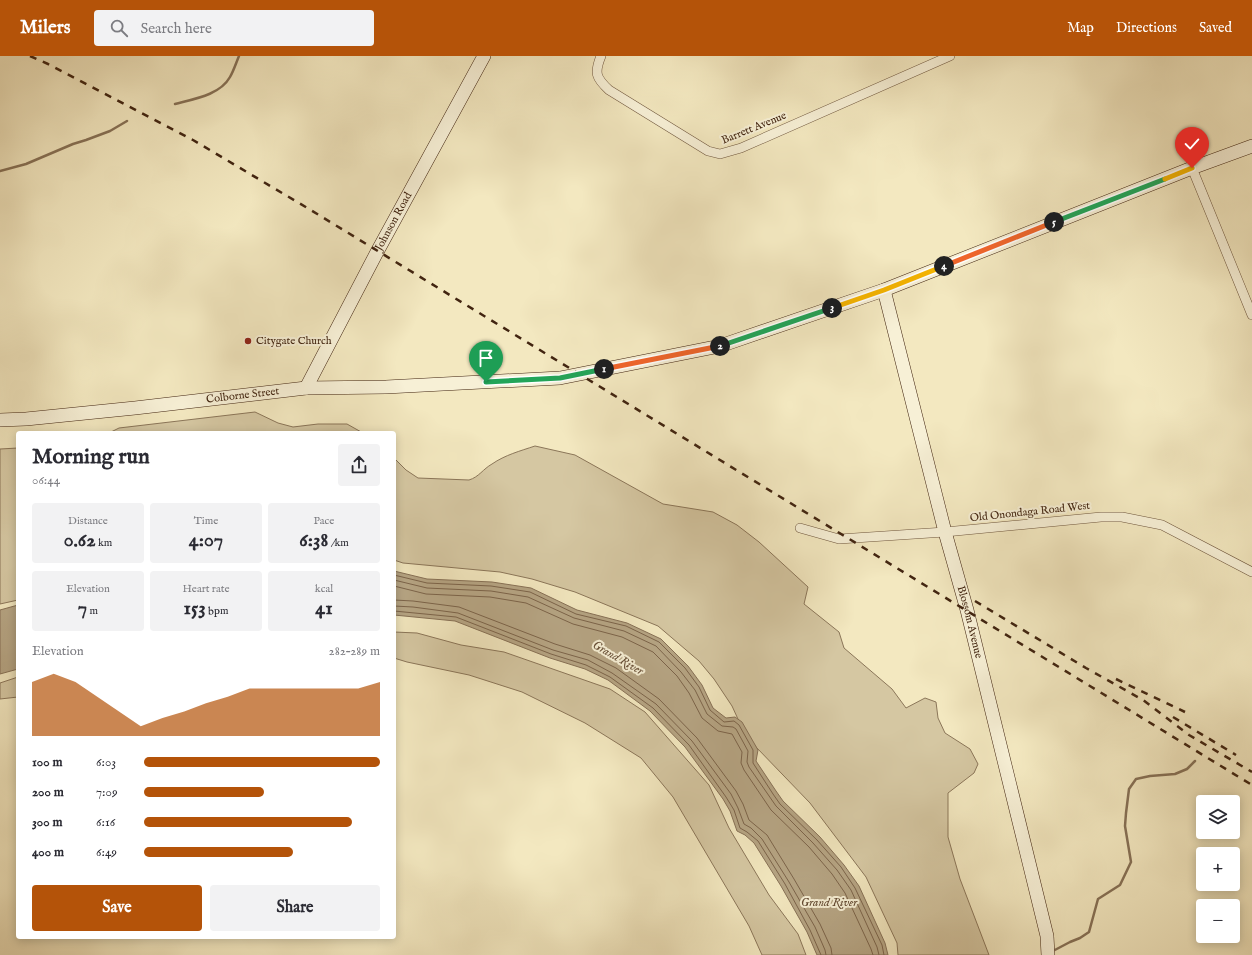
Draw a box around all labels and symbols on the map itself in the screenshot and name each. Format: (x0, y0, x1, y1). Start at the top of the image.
street label: Barrett Avenue (720, 109, 788, 147)
pin (1175, 127, 1209, 168)
street label: Johnson Road (371, 190, 415, 255)
pin: 5 (1044, 212, 1064, 232)
pin: 4 (934, 256, 954, 276)
pin: 3 (822, 298, 842, 318)
place label: Citygate Church (256, 334, 332, 348)
marker: Citygate Church (243, 336, 253, 346)
pin: 2 (710, 336, 730, 356)
pin (469, 341, 503, 382)
pin: 1 (594, 359, 614, 379)
street label: Colborne Street (205, 384, 280, 407)
street label: Old Onondaga Road West (969, 499, 1091, 525)
street label: Blossom Avenue (954, 584, 986, 660)
water label: Grand River (590, 637, 647, 679)
water label: Grand River (801, 895, 858, 910)

